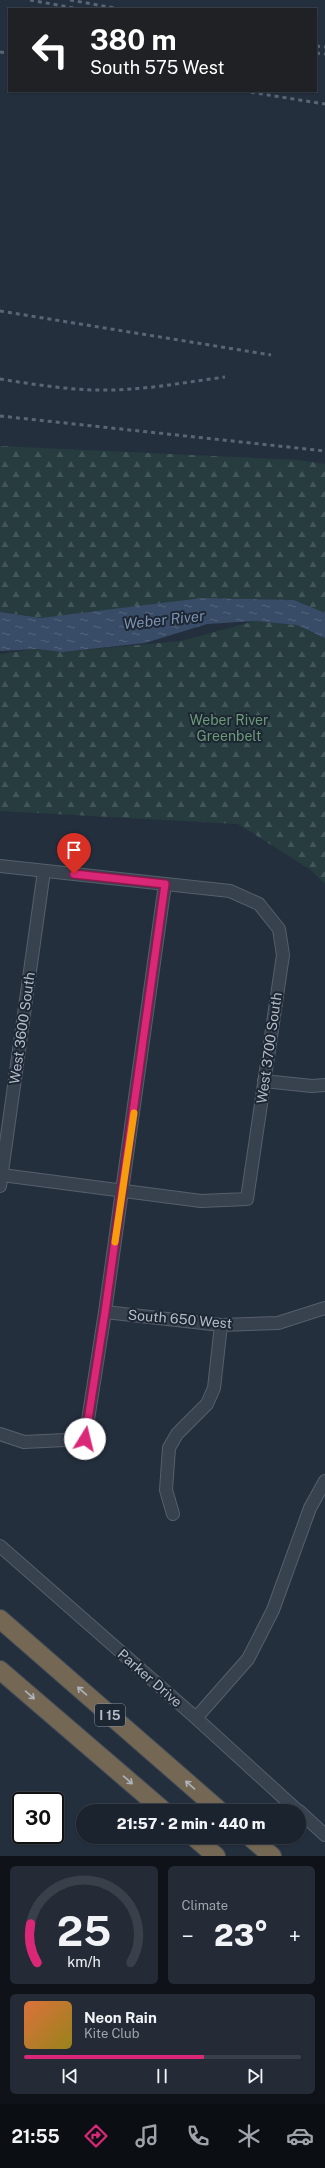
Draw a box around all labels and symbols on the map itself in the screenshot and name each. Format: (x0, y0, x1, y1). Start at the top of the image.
water label: Weber River (123, 607, 206, 632)
park label: Weber River Greenbelt (190, 712, 268, 744)
pin (57, 833, 91, 874)
street label: West 3600 South (6, 971, 38, 1085)
street label: West 3700 South (253, 991, 285, 1105)
street label: South 650 West (127, 1306, 233, 1332)
position arrow (64, 1418, 106, 1460)
street label: Parker Drive (115, 1646, 185, 1710)
one-way arrow (77, 1687, 87, 1696)
one-way arrow (24, 1691, 35, 1700)
road number: I 15 (95, 1704, 125, 1726)
one-way arrow (123, 1776, 133, 1785)
one-way arrow (185, 1781, 196, 1790)
speed limit sign: 30 (12, 1792, 64, 1844)

